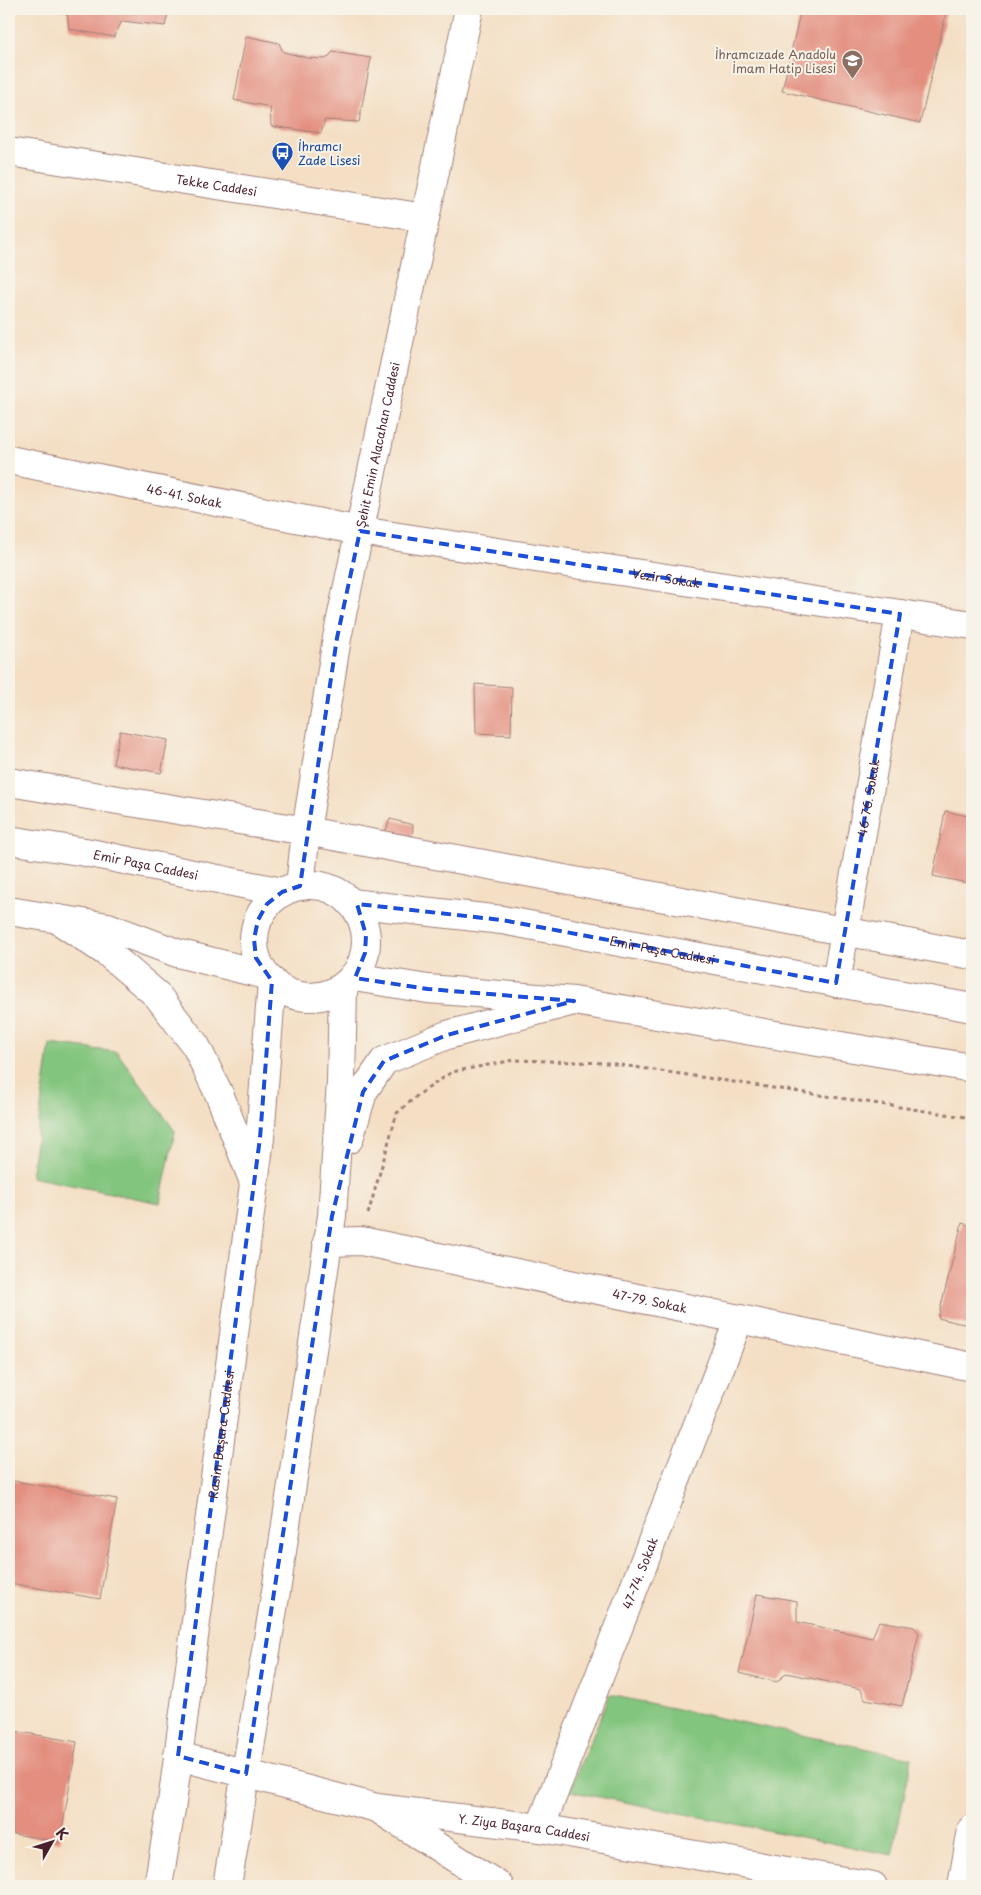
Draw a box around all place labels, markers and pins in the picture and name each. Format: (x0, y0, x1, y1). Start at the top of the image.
place label: İhramcızade Anadolu İmam Hatip Lisesi (715, 45, 836, 77)
school or university icon: İhramcızade Anadolu İmam Hatip Lisesi (840, 49, 864, 80)
place label: İhramcı Zade Lisesi (298, 137, 360, 169)
bus stop icon: İhramcı Zade Lisesi (270, 141, 294, 172)

